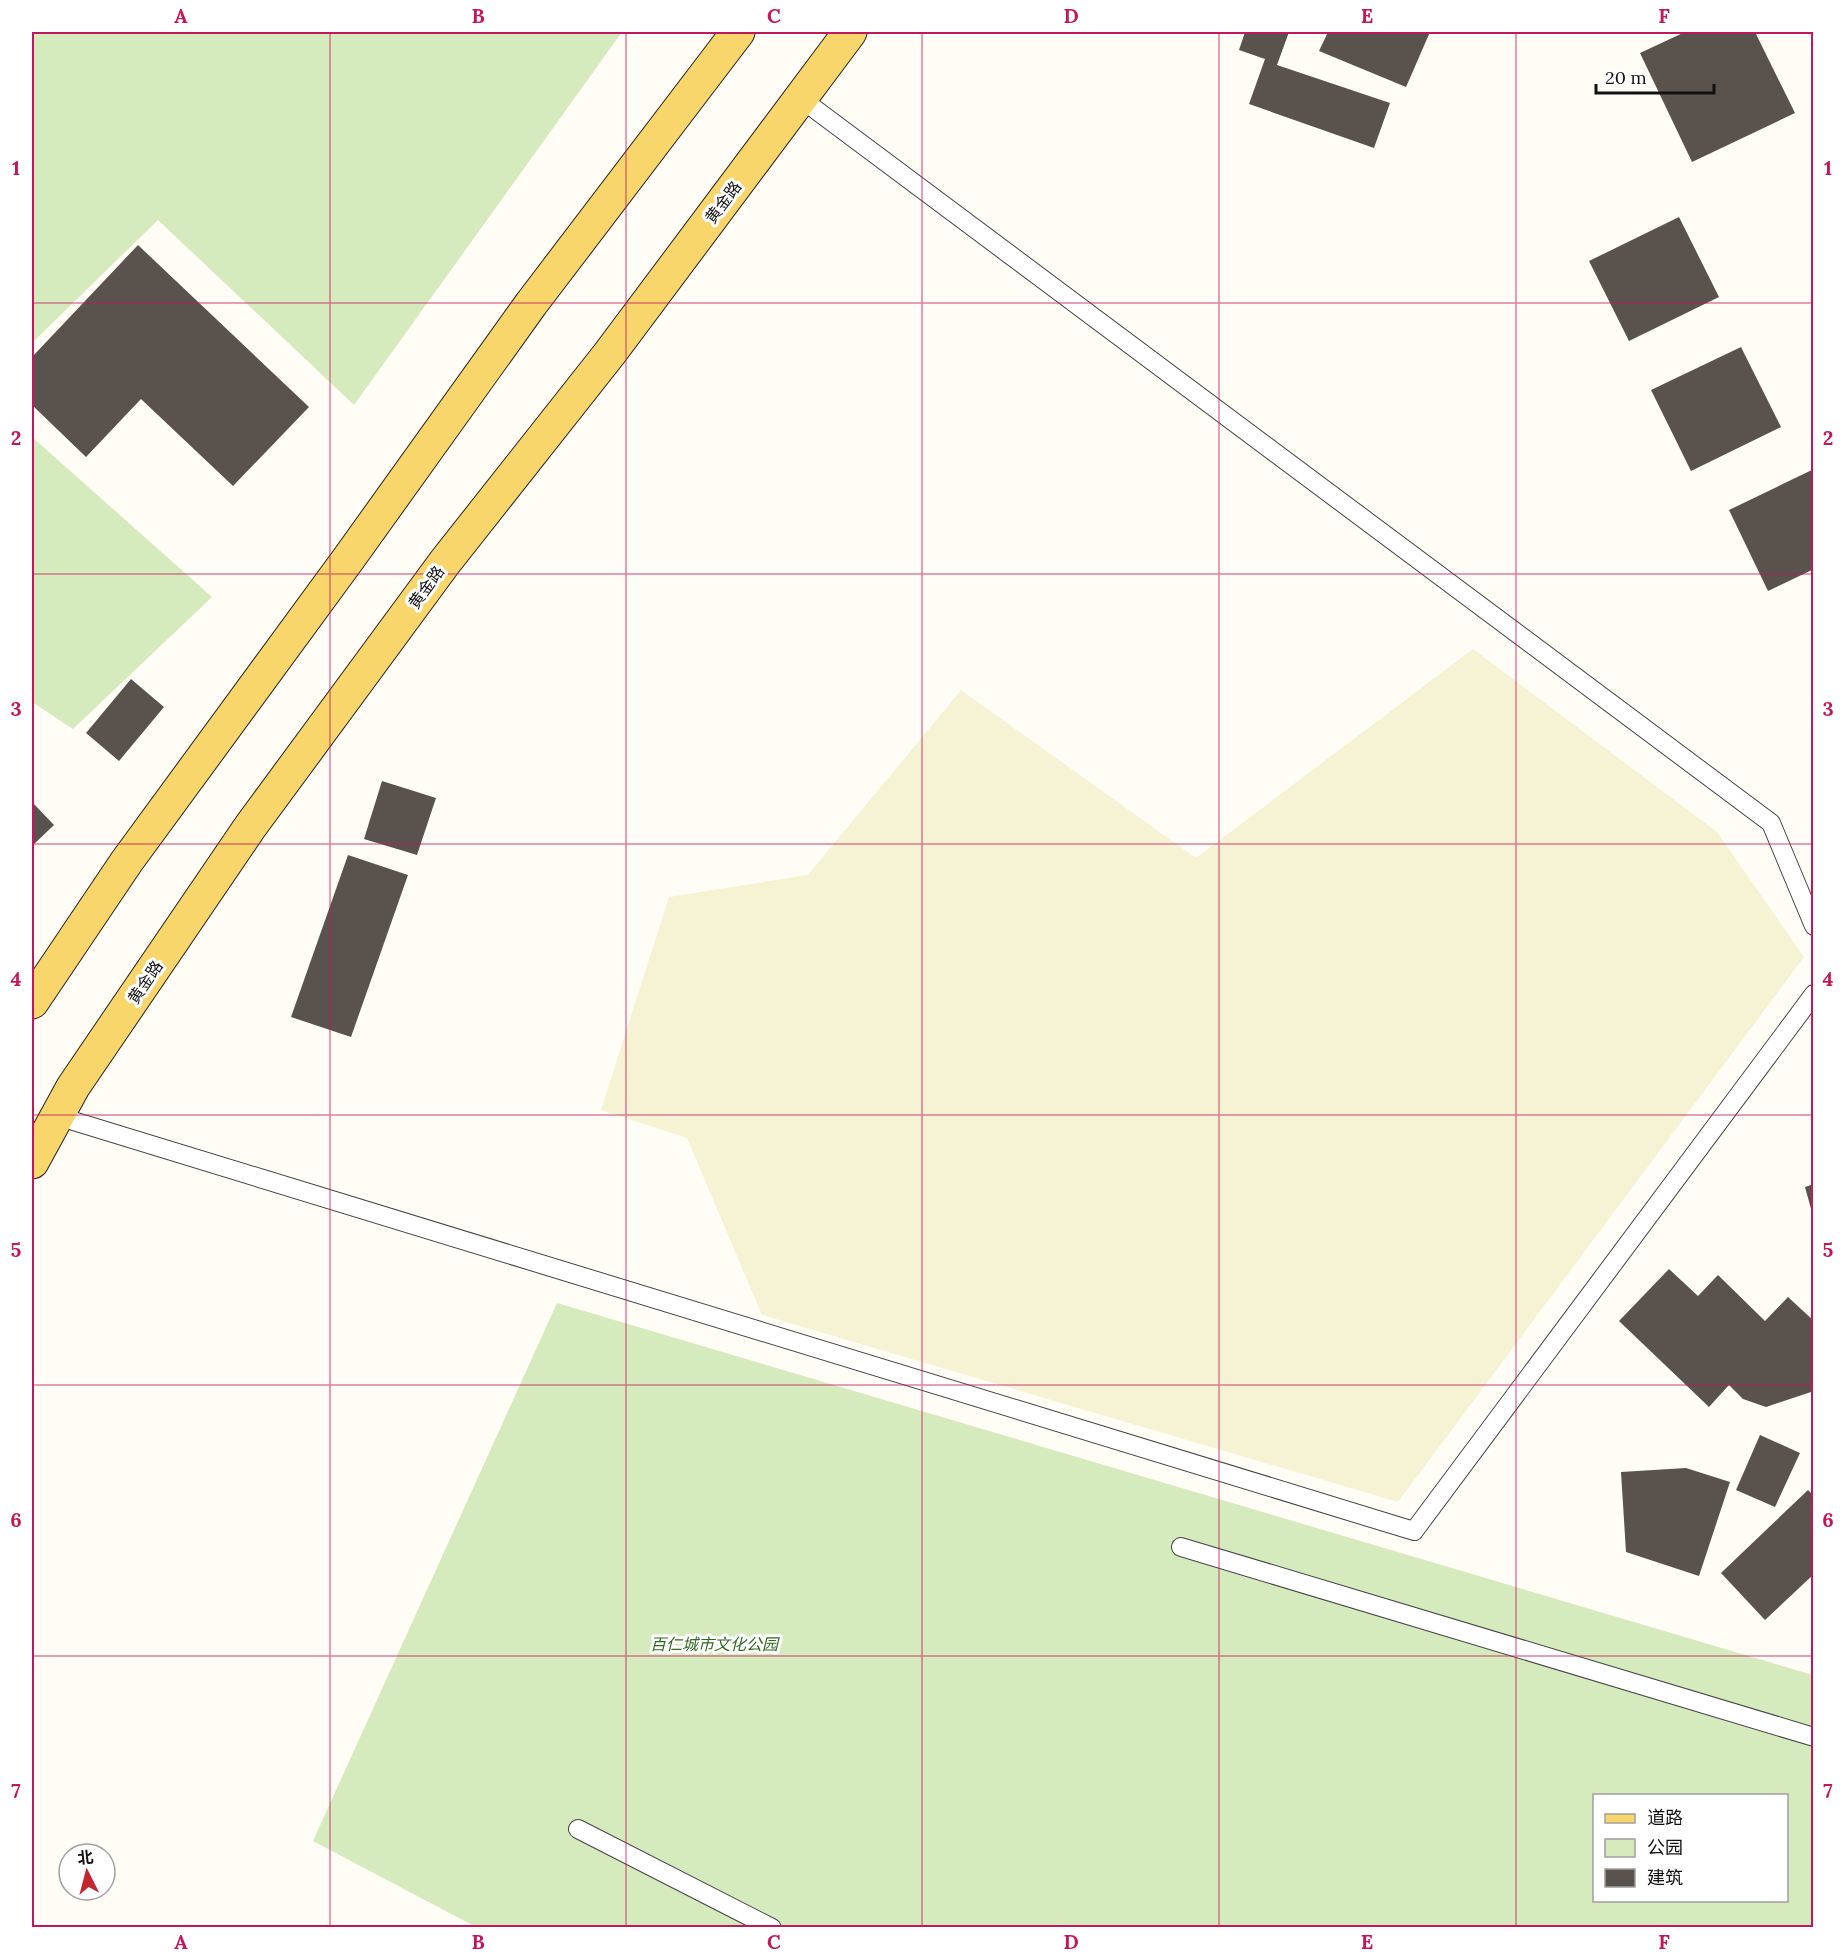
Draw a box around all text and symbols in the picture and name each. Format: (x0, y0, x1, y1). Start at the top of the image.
text: A (174, 3, 188, 28)
text: B (471, 3, 485, 28)
text: C (767, 3, 781, 28)
text: D (1063, 3, 1079, 28)
text: E (1361, 3, 1373, 28)
text: F (1658, 3, 1670, 28)
scale bar (1596, 57, 1714, 95)
text: 20 m (1605, 66, 1647, 89)
text: 1 (12, 155, 20, 180)
text: 1 (1824, 155, 1832, 180)
street label: 黄金路 (701, 177, 745, 227)
text: 2 (11, 425, 21, 450)
text: 2 (1823, 425, 1833, 450)
street label: 黄金路 (404, 562, 448, 612)
text: 3 (10, 696, 22, 721)
text: 3 (1822, 696, 1834, 721)
street label: 黄金路 (123, 957, 167, 1007)
text: 4 (11, 966, 22, 991)
text: 4 (1823, 966, 1834, 991)
text: 5 (11, 1237, 22, 1262)
text: 5 (1823, 1237, 1834, 1262)
text: 6 (10, 1507, 22, 1532)
text: 6 (1822, 1507, 1834, 1532)
park label: 百仁城市文化公园 (650, 1634, 780, 1654)
text: 7 (11, 1778, 21, 1803)
text: 7 (1823, 1778, 1833, 1803)
legend (1593, 1794, 1788, 1902)
text: 道路 (1647, 1806, 1683, 1829)
text: 公园 (1647, 1836, 1683, 1859)
north arrow (57, 1842, 117, 1902)
text: 北 (76, 1846, 94, 1868)
text: 建筑 (1647, 1866, 1683, 1889)
text: A (174, 1929, 188, 1954)
text: B (471, 1929, 485, 1954)
text: C (767, 1929, 781, 1954)
text: D (1063, 1929, 1079, 1954)
text: E (1361, 1929, 1373, 1954)
text: F (1658, 1929, 1670, 1954)

